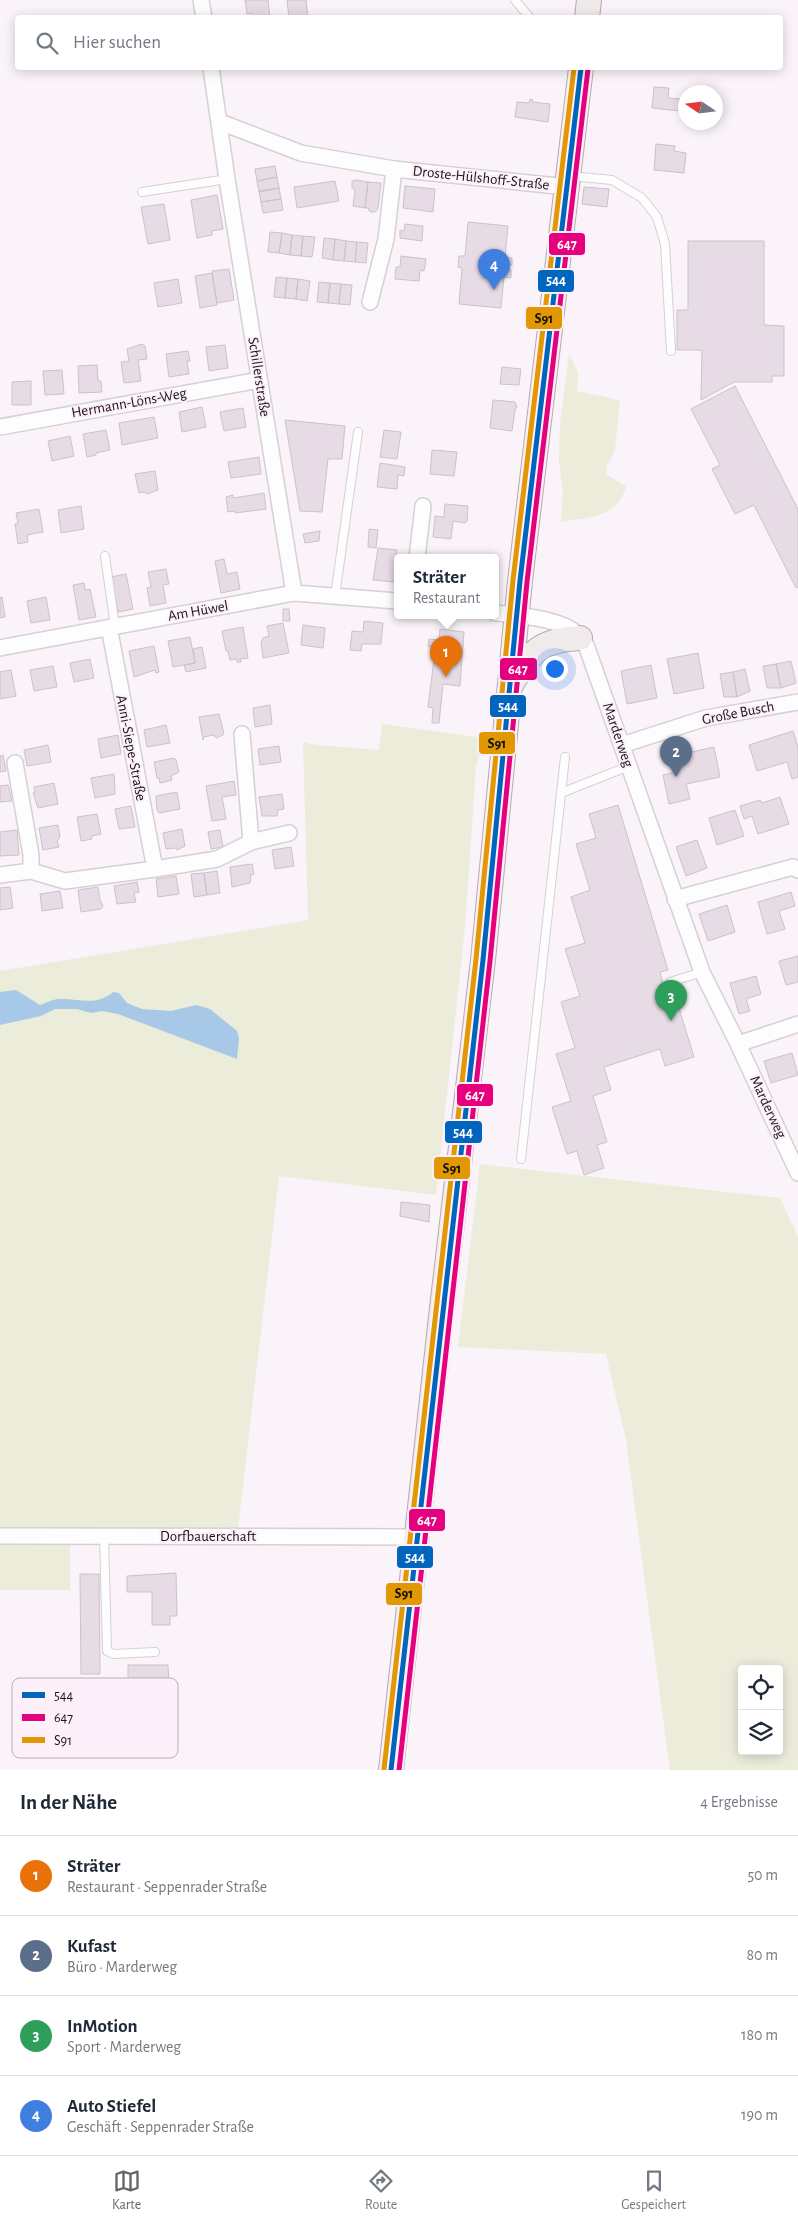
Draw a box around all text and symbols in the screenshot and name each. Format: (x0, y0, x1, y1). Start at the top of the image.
search box (15, 15, 783, 70)
icon: search (33, 29, 61, 57)
text: Hier suchen (73, 33, 161, 52)
north arrow (678, 85, 723, 130)
street label: Droste-Hülshoff-Straße (412, 163, 550, 193)
line badge: 647 (548, 232, 586, 256)
text: 647 (557, 238, 577, 252)
pin: 4 (478, 249, 510, 290)
line badge: 544 (537, 269, 575, 293)
text: 544 (546, 274, 566, 288)
line badge: S91 (525, 306, 563, 330)
text: S91 (535, 312, 553, 326)
street label: Schillerstraße (245, 336, 273, 418)
street label: Hermann-Löns-Weg (70, 385, 188, 421)
popup (394, 554, 499, 619)
text: Sträter (413, 568, 466, 587)
text: Restaurant (413, 590, 480, 606)
street label: Am Hüwel (167, 598, 229, 624)
pin: 1 (430, 636, 462, 677)
your location (542, 656, 568, 682)
line badge: 647 (499, 657, 538, 681)
text: 647 (508, 663, 528, 677)
street label: Anni-Siepe-Straße (113, 694, 149, 802)
line badge: 544 (489, 694, 527, 718)
street label: Große Busch (701, 699, 775, 727)
text: 544 (498, 700, 518, 714)
street label: Marderweg (600, 701, 636, 770)
line badge: S91 (478, 731, 516, 755)
pin: 2 (660, 736, 692, 777)
text: S91 (488, 737, 506, 751)
pin: 3 (655, 980, 687, 1021)
street label: Marderweg (747, 1073, 789, 1141)
line badge: 647 (456, 1083, 494, 1107)
text: 647 (465, 1089, 485, 1103)
line badge: 544 (444, 1120, 483, 1144)
text: 544 (453, 1126, 473, 1140)
line badge: S91 (433, 1156, 471, 1180)
text: S91 (443, 1162, 461, 1176)
line badge: 647 (408, 1508, 446, 1532)
text: 647 (417, 1514, 437, 1528)
street label: Dorfbauerschaft (160, 1529, 256, 1544)
line badge: 544 (396, 1545, 434, 1569)
text: 544 (405, 1551, 425, 1565)
line badge: S91 (385, 1582, 423, 1606)
text: S91 (395, 1587, 413, 1601)
map controls (738, 1665, 783, 1755)
button: locate (738, 1665, 783, 1710)
legend (12, 1678, 178, 1758)
text: 544 (54, 1689, 74, 1703)
button: layers (738, 1710, 783, 1755)
text: 647 (54, 1711, 73, 1725)
text: S91 (54, 1734, 72, 1748)
text: In der Nähe (20, 1792, 117, 1813)
text: 4 Ergebnisse (700, 1794, 778, 1810)
text: Sträter (67, 1857, 120, 1876)
text: 1 (33, 1867, 39, 1883)
text: 50 m (747, 1867, 778, 1883)
text: Restaurant · Seppenrader Straße (67, 1879, 267, 1895)
text: Kufast (67, 1937, 117, 1956)
text: 2 (32, 1947, 40, 1963)
text: 80 m (747, 1947, 778, 1963)
text: Büro · Marderweg (67, 1959, 177, 1975)
text: InMotion (67, 2017, 137, 2036)
text: 3 (33, 2027, 39, 2043)
text: 180 m (741, 2027, 778, 2043)
text: Sport · Marderweg (67, 2039, 181, 2055)
text: Auto Stiefel (67, 2097, 156, 2116)
text: 4 (32, 2107, 40, 2123)
text: 190 m (741, 2107, 778, 2123)
text: Geschäft · Seppenrader Straße (67, 2119, 254, 2135)
tab: Karte (112, 2167, 141, 2214)
tab: Route (365, 2167, 397, 2214)
tab: Gespeichert (621, 2167, 686, 2214)

